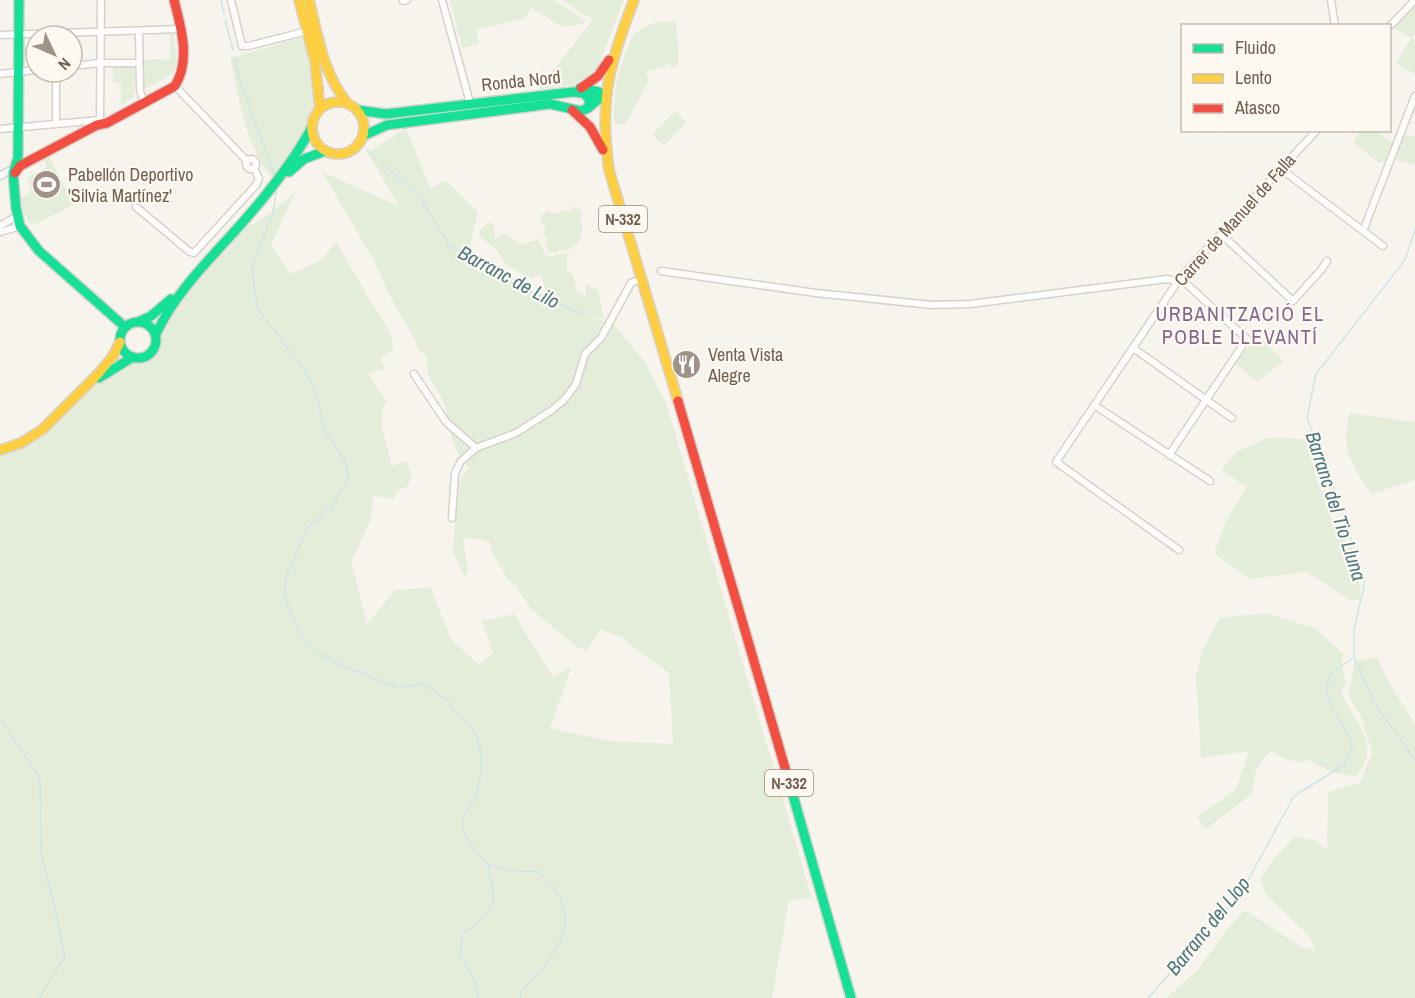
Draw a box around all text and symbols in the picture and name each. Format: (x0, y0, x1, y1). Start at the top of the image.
north arrow (24, 24, 84, 84)
legend (1181, 24, 1391, 132)
text: Fluido (1235, 35, 1276, 60)
text: N (54, 53, 76, 75)
street label: Ronda Nord (480, 64, 562, 97)
text: Lento (1235, 65, 1272, 90)
text: Atasco (1234, 95, 1280, 120)
street label: Carrer de Manuel de Falla (1168, 148, 1301, 291)
place label: Pabellón Deportivo 'Silvia Martínez' (68, 162, 194, 208)
sports icon: Pabellón Deportivo 'Silvia Martínez' (31, 169, 63, 201)
road number: N-332 (599, 206, 647, 232)
water label: Barranc de Lilo (454, 239, 565, 315)
district label: URBANITZACIÓ EL POBLE LLEVANTÍ (1155, 300, 1325, 350)
place label: Venta Vista Alegre (707, 342, 783, 388)
restaurant icon: Venta Vista Alegre (671, 349, 703, 381)
water label: Barranc del Tio Lluna (1300, 428, 1373, 584)
road number: N-332 (765, 770, 813, 796)
water label: Barranc del Llop (1160, 871, 1256, 981)

